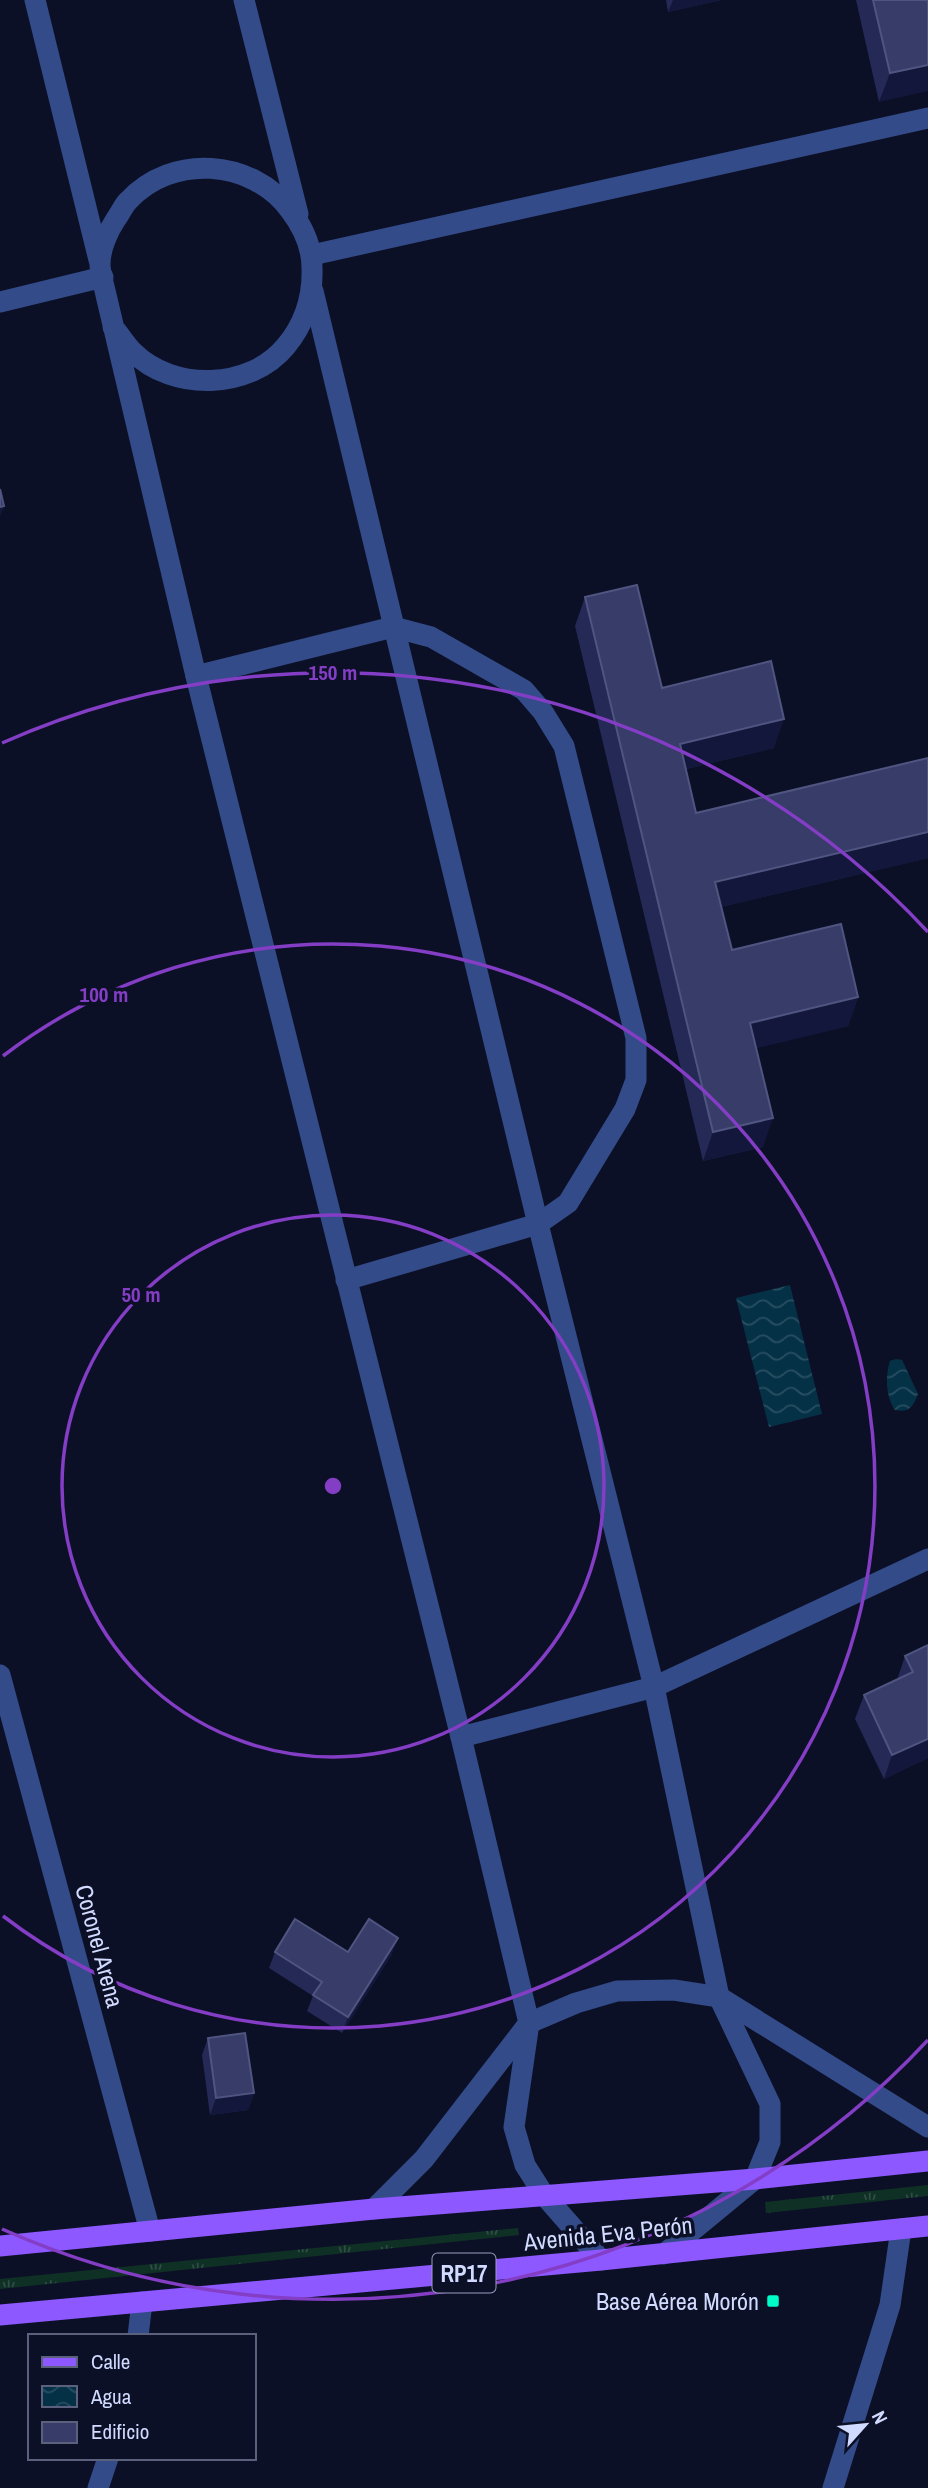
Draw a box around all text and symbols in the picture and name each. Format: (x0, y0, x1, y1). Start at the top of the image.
text: 150 m (309, 658, 357, 687)
text: 100 m (80, 980, 128, 1009)
text: 50 m (121, 1280, 161, 1309)
centre of rings (321, 1474, 345, 1498)
street label: Coronel Arena (68, 1881, 132, 2011)
street label: Avenida Eva Perón (521, 2208, 694, 2258)
road number: RP17 (433, 2254, 496, 2292)
place label: Base Aérea Morón (596, 2285, 759, 2317)
marker: Base Aérea Morón (765, 2293, 781, 2309)
legend (28, 2334, 256, 2460)
text: Calle (91, 2347, 130, 2376)
text: Agua (90, 2382, 132, 2411)
north arrow (830, 2390, 900, 2460)
text: N (866, 2406, 894, 2428)
text: Edificio (91, 2417, 149, 2446)

